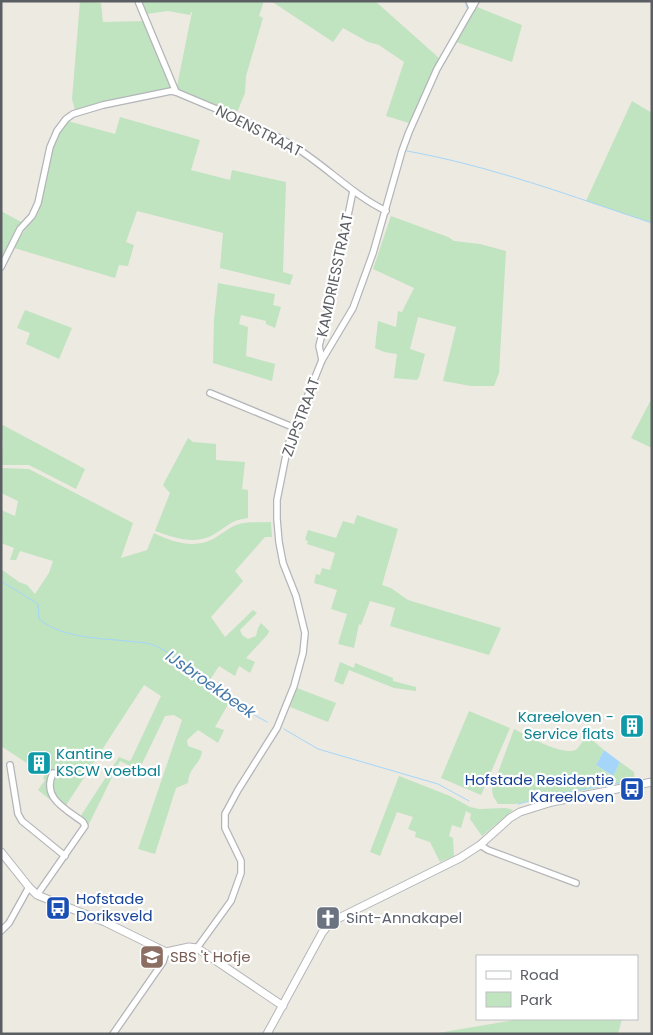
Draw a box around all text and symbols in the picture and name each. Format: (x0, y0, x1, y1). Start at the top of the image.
street label: NOENSTRAAT (212, 100, 306, 161)
street label: KAMDRIESSTRAAT (311, 211, 358, 339)
street label: ZIJPSTRAAT (276, 374, 325, 459)
water label: IJsbroekbeek (161, 645, 261, 724)
place label: Kareeloven - Service flats (518, 706, 614, 744)
building icon: Kareeloven - Service flats (619, 713, 645, 739)
place label: Kantine KSCW voetbal (56, 743, 161, 781)
building icon: Kantine KSCW voetbal (26, 750, 52, 776)
place label: Hofstade Residentie Kareeloven (465, 769, 614, 807)
bus stop icon: Hofstade Residentie Kareeloven (619, 776, 645, 802)
place label: Hofstade Doriksveld (76, 888, 153, 926)
bus stop icon: Hofstade Doriksveld (45, 895, 71, 921)
church icon: Sint-Annakapel (315, 905, 341, 931)
place label: Sint-Annakapel (346, 907, 462, 928)
school or university icon: SBS 't Hofje (139, 944, 165, 970)
place label: SBS 't Hofje (170, 946, 251, 967)
legend (476, 955, 638, 1020)
text: Road (520, 964, 559, 985)
text: Park (520, 989, 552, 1010)

